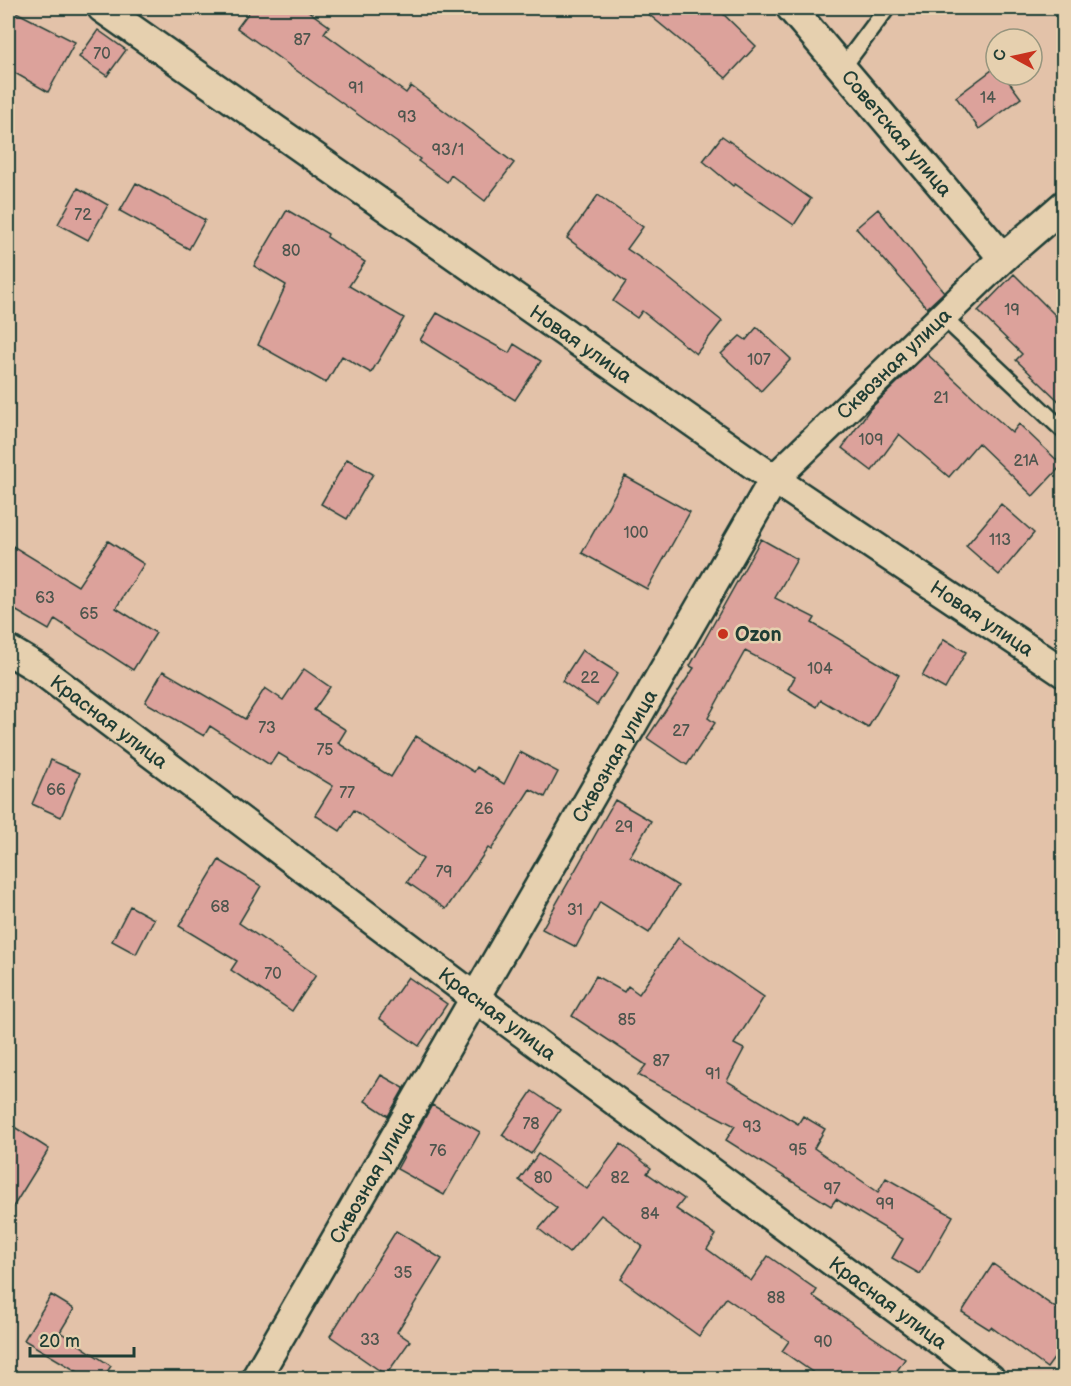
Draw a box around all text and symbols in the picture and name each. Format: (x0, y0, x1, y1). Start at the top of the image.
north arrow (984, 27, 1044, 87)
house number: 87 (293, 31, 311, 50)
house number: 70 (93, 45, 111, 64)
text: С (990, 48, 1011, 62)
street label: Советская улица (836, 66, 957, 202)
house number: 91 (348, 79, 364, 98)
house number: 14 (980, 89, 996, 108)
house number: 93 (397, 108, 417, 127)
house number: 93/1 (432, 141, 464, 160)
house number: 72 (74, 206, 92, 225)
house number: 80 (282, 242, 300, 261)
street label: Новая улица (525, 300, 636, 389)
house number: 19 (1004, 301, 1020, 320)
street label: Сквозная улица (832, 303, 957, 425)
house number: 107 (747, 351, 771, 370)
house number: 21 (933, 389, 949, 408)
house number: 109 (859, 431, 883, 450)
house number: 21А (1013, 452, 1039, 471)
house number: 100 (623, 524, 649, 543)
house number: 113 (989, 531, 1011, 550)
street label: Новая улица (925, 576, 1038, 662)
house number: 63 (35, 589, 55, 608)
house number: 65 (80, 605, 98, 624)
place label: Ozon (735, 623, 782, 647)
marker: Ozon (716, 627, 730, 641)
house number: 104 (807, 660, 833, 679)
house number: 22 (581, 669, 600, 688)
street label: Красная улица (45, 670, 172, 774)
street label: Сквозная улица (568, 685, 663, 827)
house number: 73 (258, 719, 276, 738)
house number: 27 (672, 722, 690, 741)
house number: 75 (316, 741, 334, 760)
house number: 66 (46, 781, 66, 800)
house number: 77 (339, 784, 355, 803)
house number: 26 (474, 800, 494, 819)
house number: 29 (615, 818, 633, 837)
house number: 79 (435, 863, 453, 882)
house number: 68 (210, 898, 230, 917)
house number: 31 (567, 901, 583, 920)
street label: Красная улица (433, 963, 561, 1066)
house number: 70 (264, 965, 282, 984)
house number: 85 (618, 1011, 636, 1030)
house number: 87 (652, 1052, 670, 1071)
house number: 91 (705, 1065, 721, 1084)
street label: Сквозная улица (325, 1107, 421, 1248)
house number: 78 (522, 1115, 540, 1134)
house number: 93 (742, 1118, 762, 1137)
house number: 95 (789, 1141, 807, 1160)
house number: 76 (429, 1142, 447, 1161)
house number: 80 (534, 1169, 552, 1188)
house number: 82 (611, 1169, 630, 1188)
house number: 97 (823, 1180, 841, 1199)
house number: 99 (876, 1195, 894, 1214)
house number: 84 (640, 1205, 660, 1224)
street label: Красная улица (824, 1252, 952, 1355)
house number: 35 (393, 1264, 413, 1283)
house number: 88 (767, 1289, 785, 1308)
scale bar (30, 1320, 134, 1358)
text: 20 m (39, 1331, 80, 1352)
house number: 33 (360, 1331, 380, 1350)
house number: 90 (814, 1333, 832, 1352)

